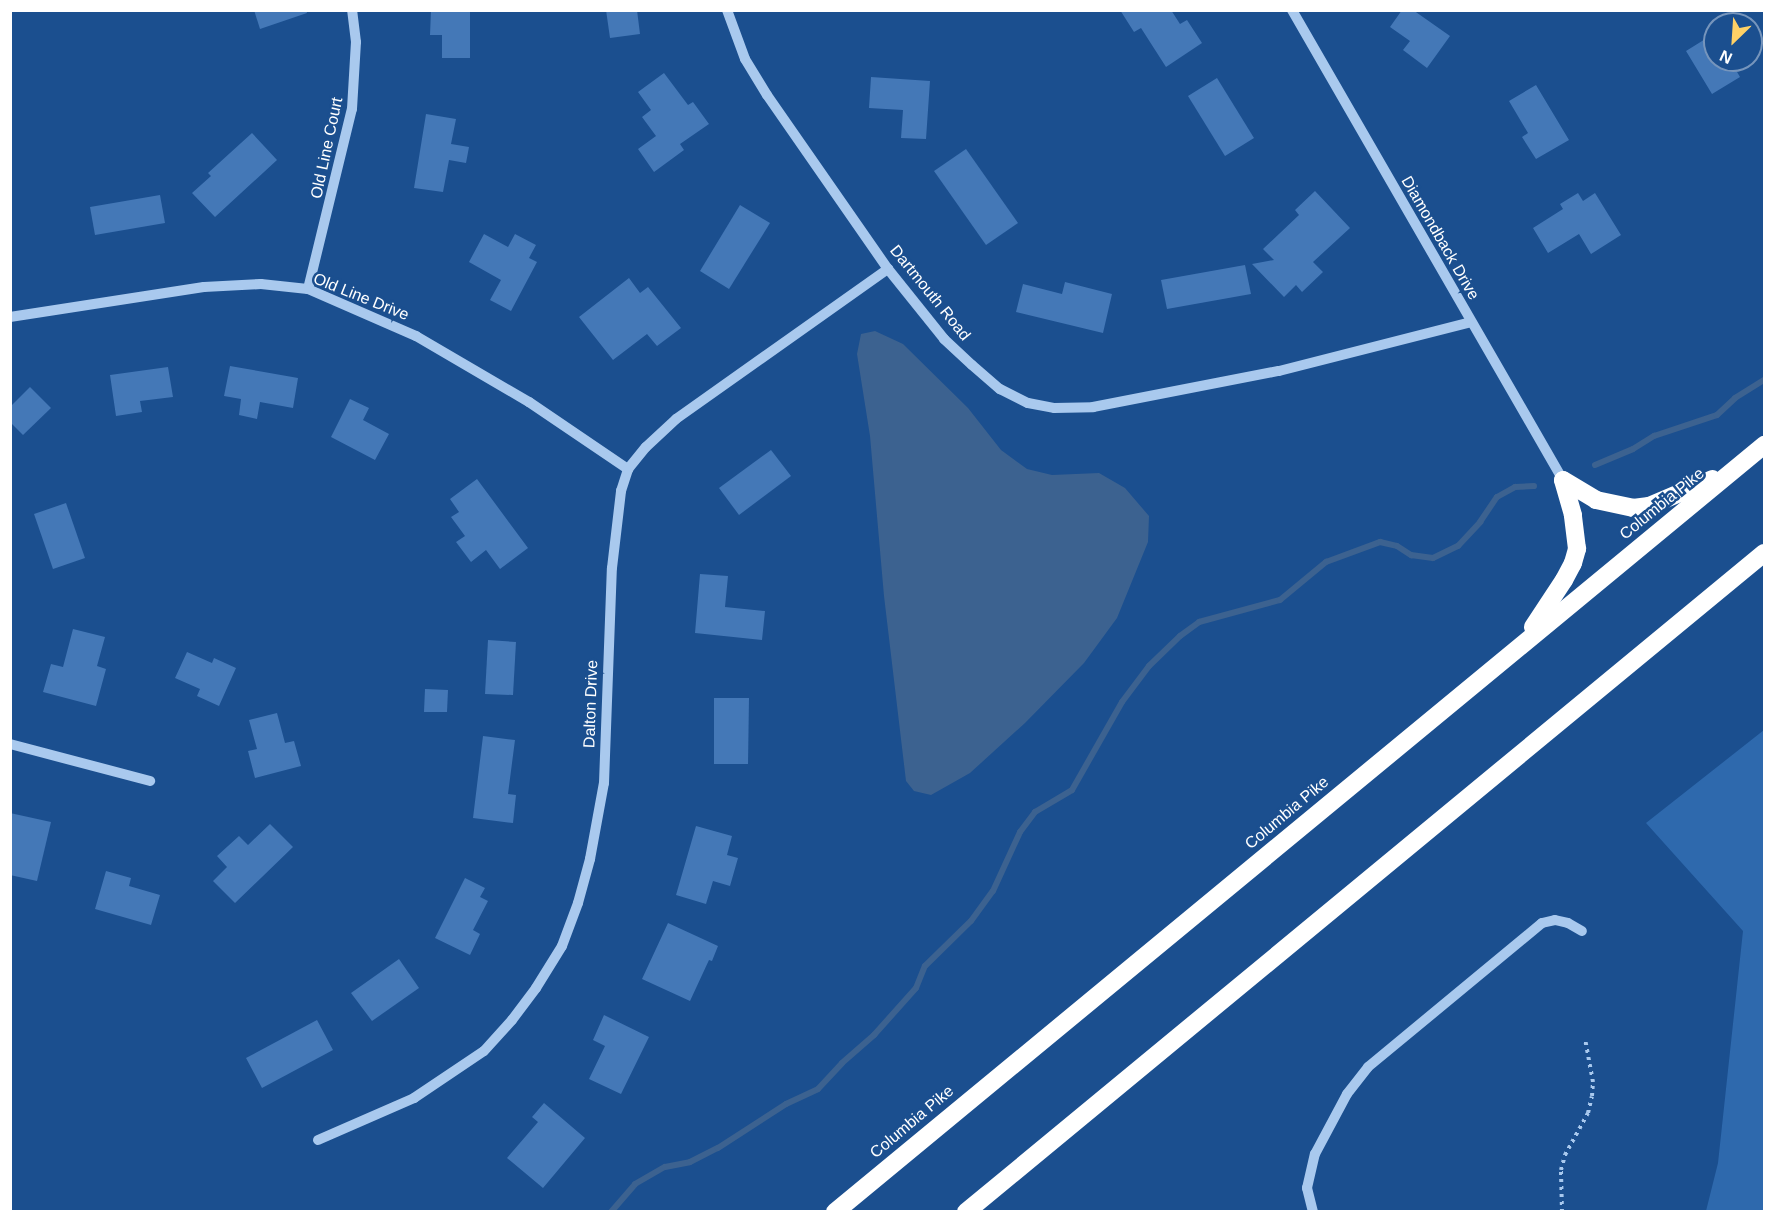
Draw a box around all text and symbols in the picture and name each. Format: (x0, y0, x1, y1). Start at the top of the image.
north arrow (1703, 12, 1763, 72)
text: N (1717, 47, 1735, 67)
street label: Old Line Court (307, 96, 347, 200)
street label: Diamondback Drive (1397, 173, 1483, 303)
street label: Dartmouth Road (886, 241, 974, 345)
street label: Old Line Drive (310, 269, 412, 325)
street label: Columbia Pike (1616, 464, 1708, 544)
street label: Dalton Drive (580, 660, 602, 748)
street label: Columbia Pike (1241, 772, 1333, 854)
street label: Columbia Pike (866, 1081, 958, 1163)

